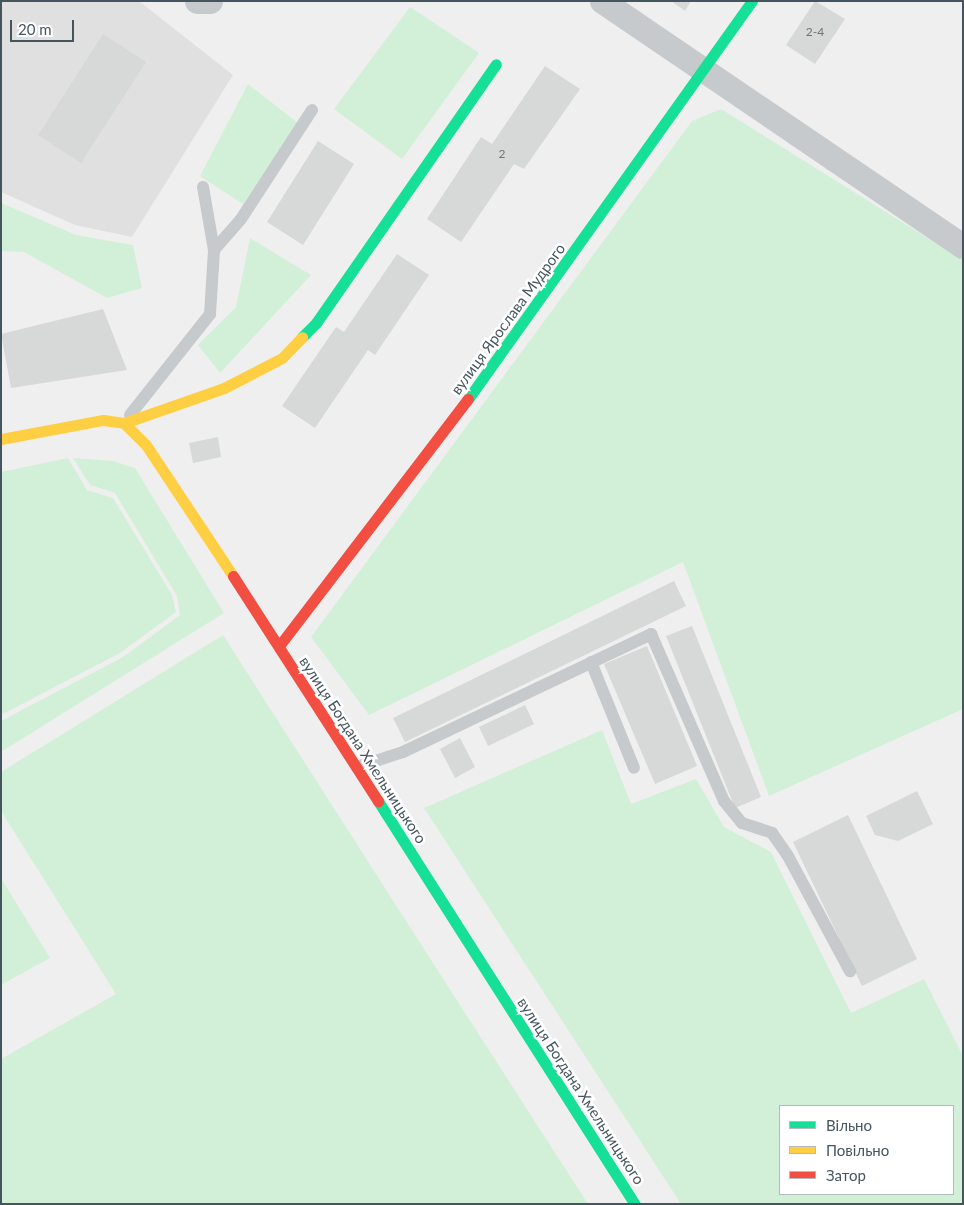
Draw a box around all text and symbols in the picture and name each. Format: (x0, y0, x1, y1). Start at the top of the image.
scale bar (12, 10, 76, 42)
text: 20 m (18, 20, 52, 38)
house number: 2-4 (806, 25, 824, 39)
house number: 2 (499, 147, 505, 161)
street label: вулиця Ярослава Мудрого (447, 240, 569, 398)
street label: вулиця Богдана Хмельницького (296, 653, 430, 847)
street label: вулиця Богдана Хмельницького (514, 994, 648, 1188)
legend (779, 1105, 954, 1195)
text: Вільно (826, 1116, 872, 1134)
text: Повільно (826, 1141, 889, 1159)
text: Затор (826, 1166, 866, 1184)

